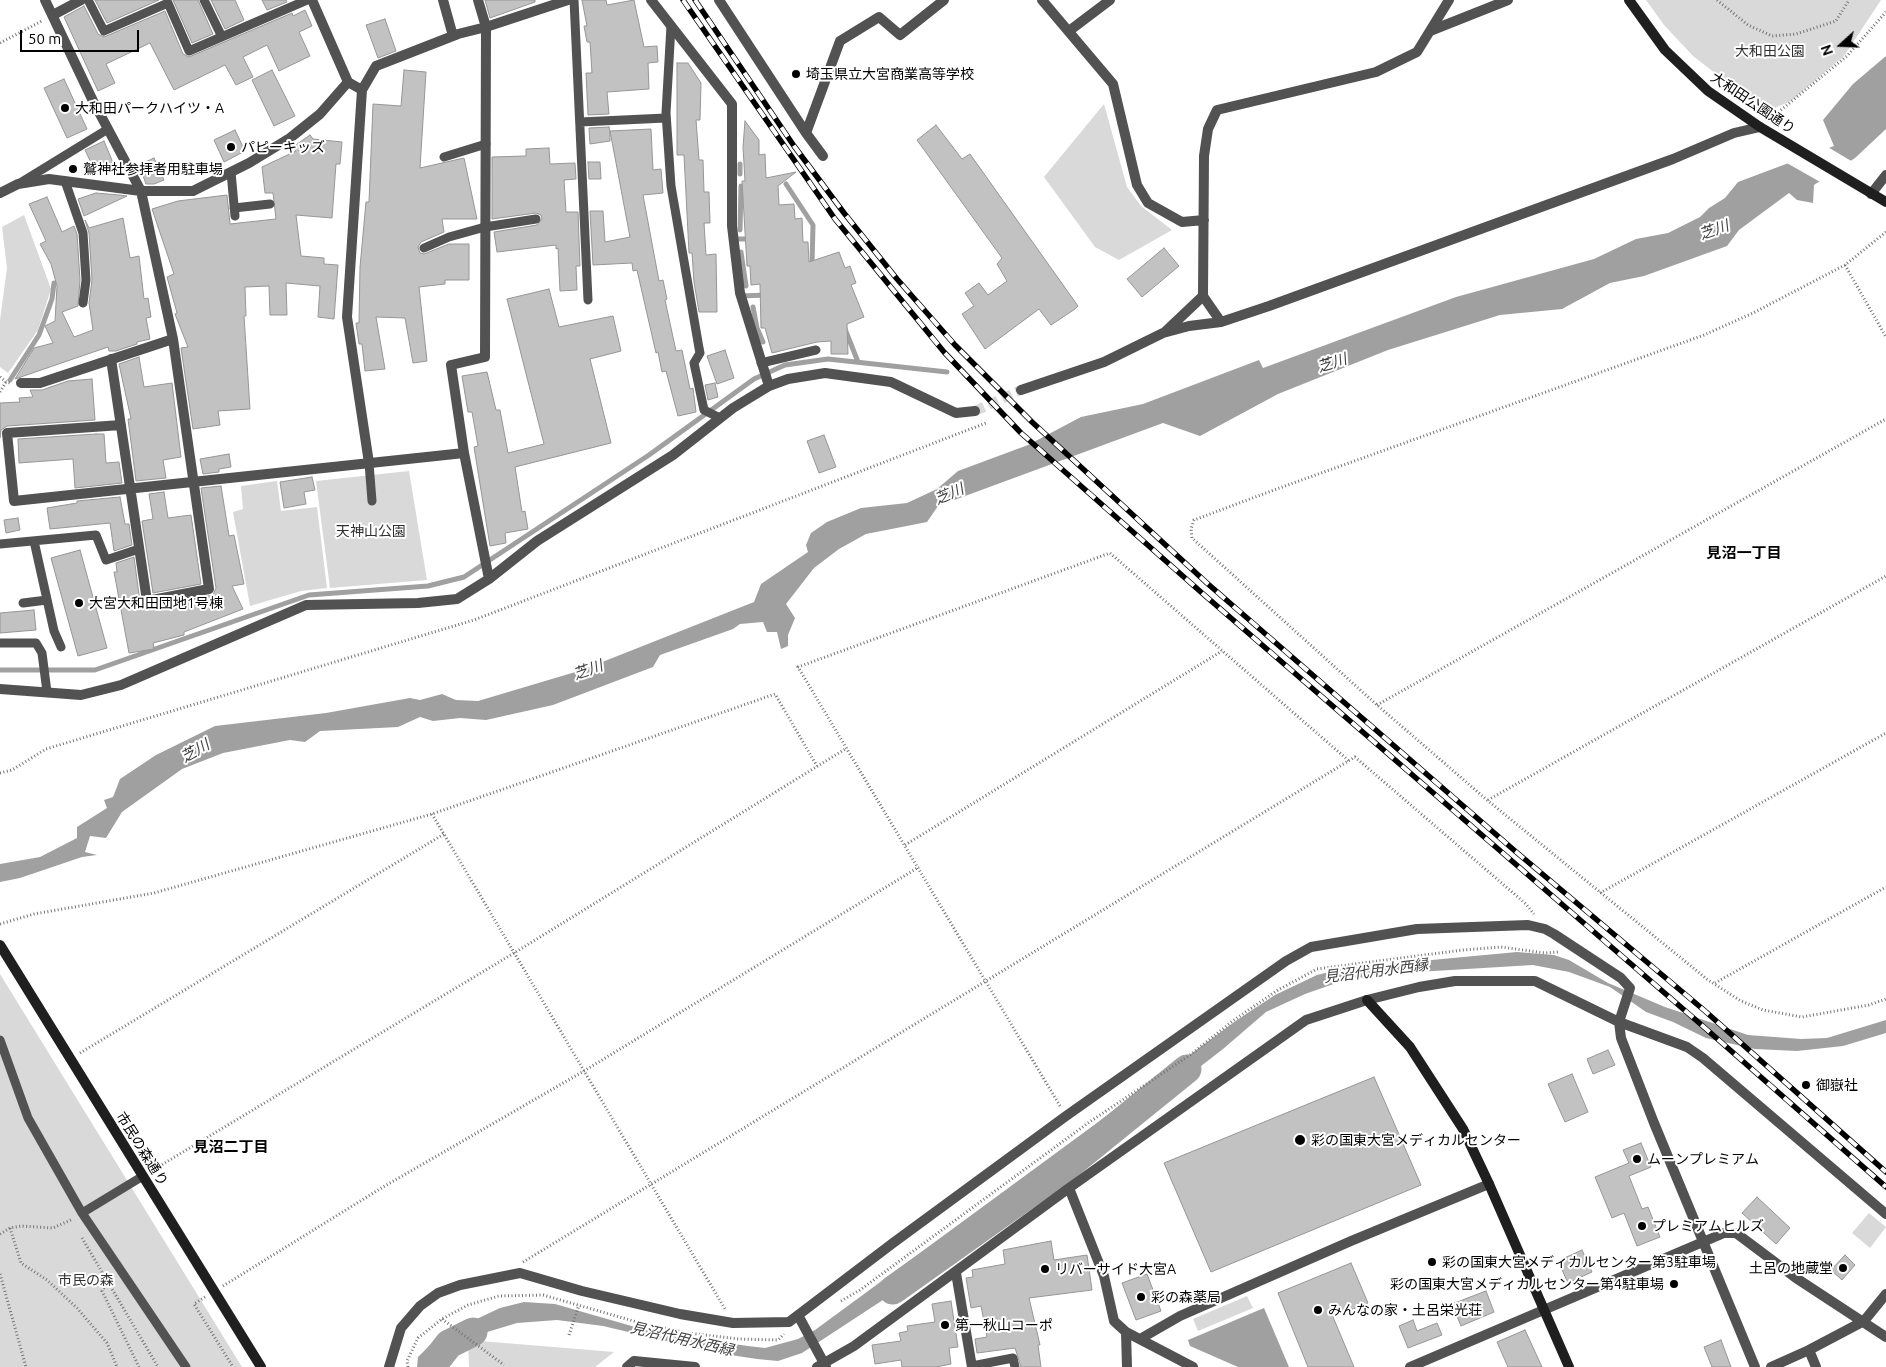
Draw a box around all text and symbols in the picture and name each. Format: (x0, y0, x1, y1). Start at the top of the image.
scale bar (22, 20, 141, 52)
north arrow (1816, 20, 1866, 70)
text: 50 m (28, 30, 61, 47)
text: N (1818, 42, 1836, 58)
park label: 大和田公園 (1735, 43, 1805, 59)
place label: 埼玉県立大宮商業高等学校 (806, 66, 974, 82)
marker: 埼玉県立大宮商業高等学校 (790, 68, 802, 80)
street label: 大和田公園通り (1708, 69, 1798, 137)
place label: 大和田パークハイツ・A (75, 100, 224, 116)
marker: 大和田パークハイツ・A (59, 102, 71, 114)
place label: パピーキッズ (241, 139, 325, 155)
marker: パピーキッズ (225, 141, 237, 153)
place label: 鷲神社参拝者用駐車場 (83, 161, 223, 177)
marker: 鷲神社参拝者用駐車場 (67, 163, 79, 175)
water label: 芝川 (1697, 216, 1731, 244)
water label: 芝川 (1315, 350, 1349, 376)
water label: 芝川 (932, 480, 966, 508)
park label: 天神山公園 (336, 523, 406, 539)
district label: 見沼一丁目 (1707, 544, 1781, 562)
place label: 大宮大和田団地1号棟 (89, 595, 223, 611)
marker: 大宮大和田団地1号棟 (73, 597, 85, 609)
water label: 芝川 (571, 656, 605, 684)
water label: 芝川 (178, 736, 212, 766)
water label: 見沼代用水西縁 (1323, 956, 1429, 986)
place label: 御嶽社 (1816, 1077, 1858, 1093)
marker: 御嶽社 (1800, 1079, 1812, 1091)
street label: 市民の森通り (113, 1109, 171, 1189)
place label: 彩の国東大宮メディカルセンター (1311, 1132, 1521, 1148)
marker: 彩の国東大宮メディカルセンター (1293, 1133, 1307, 1147)
district label: 見沼二丁目 (194, 1138, 268, 1156)
place label: ムーンプレミアム (1647, 1151, 1759, 1167)
marker: ムーンプレミアム (1631, 1153, 1643, 1165)
place label: プレミアムヒルズ (1652, 1218, 1764, 1234)
marker: プレミアムヒルズ (1636, 1220, 1648, 1232)
place label: 彩の国東大宮メディカルセンター第3駐車場 (1442, 1254, 1716, 1270)
marker: 彩の国東大宮メディカルセンター第3駐車場 (1426, 1256, 1438, 1268)
place label: 土呂の地蔵堂 (1749, 1260, 1833, 1276)
place label: リバーサイド大宮A (1055, 1261, 1176, 1277)
marker: 土呂の地蔵堂 (1837, 1262, 1849, 1274)
marker: リバーサイド大宮A (1039, 1263, 1051, 1275)
park label: 市民の森 (58, 1272, 114, 1288)
place label: 彩の国東大宮メディカルセンター第4駐車場 (1390, 1276, 1664, 1292)
marker: 彩の国東大宮メディカルセンター第4駐車場 (1668, 1278, 1680, 1290)
place label: 彩の森薬局 (1151, 1289, 1221, 1305)
marker: 彩の森薬局 (1135, 1291, 1147, 1303)
place label: みんなの家・土呂栄光荘 (1328, 1302, 1482, 1318)
marker: みんなの家・土呂栄光荘 (1312, 1304, 1324, 1316)
place label: 第一秋山コーポ (955, 1317, 1053, 1333)
water label: 見沼代用水西緑 (629, 1318, 735, 1360)
marker: 第一秋山コーポ (939, 1319, 951, 1331)

